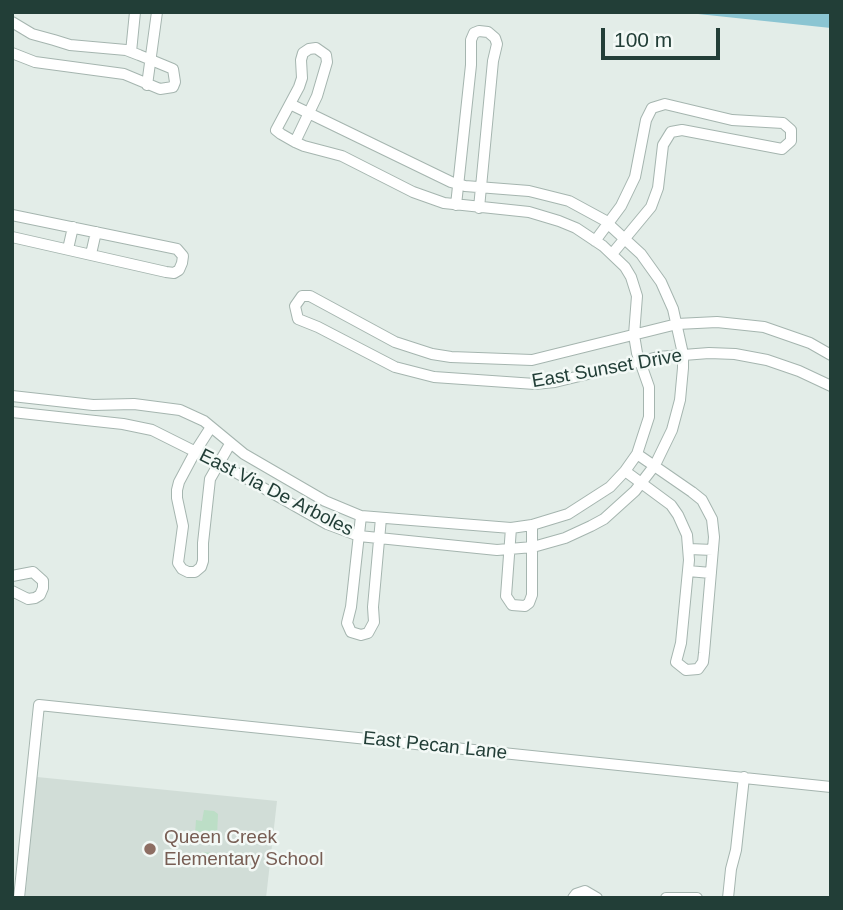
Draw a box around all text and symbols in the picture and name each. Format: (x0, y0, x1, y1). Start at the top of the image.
scale bar (605, 14, 724, 58)
text: 100 m (614, 28, 672, 51)
street label: East Sunset Drive (530, 345, 684, 393)
street label: East Via De Arboles (195, 444, 357, 542)
street label: East Pecan Lane (362, 727, 508, 765)
place label: Queen Creek Elementary School (164, 827, 323, 871)
marker: Queen Creek Elementary School (142, 841, 158, 857)

